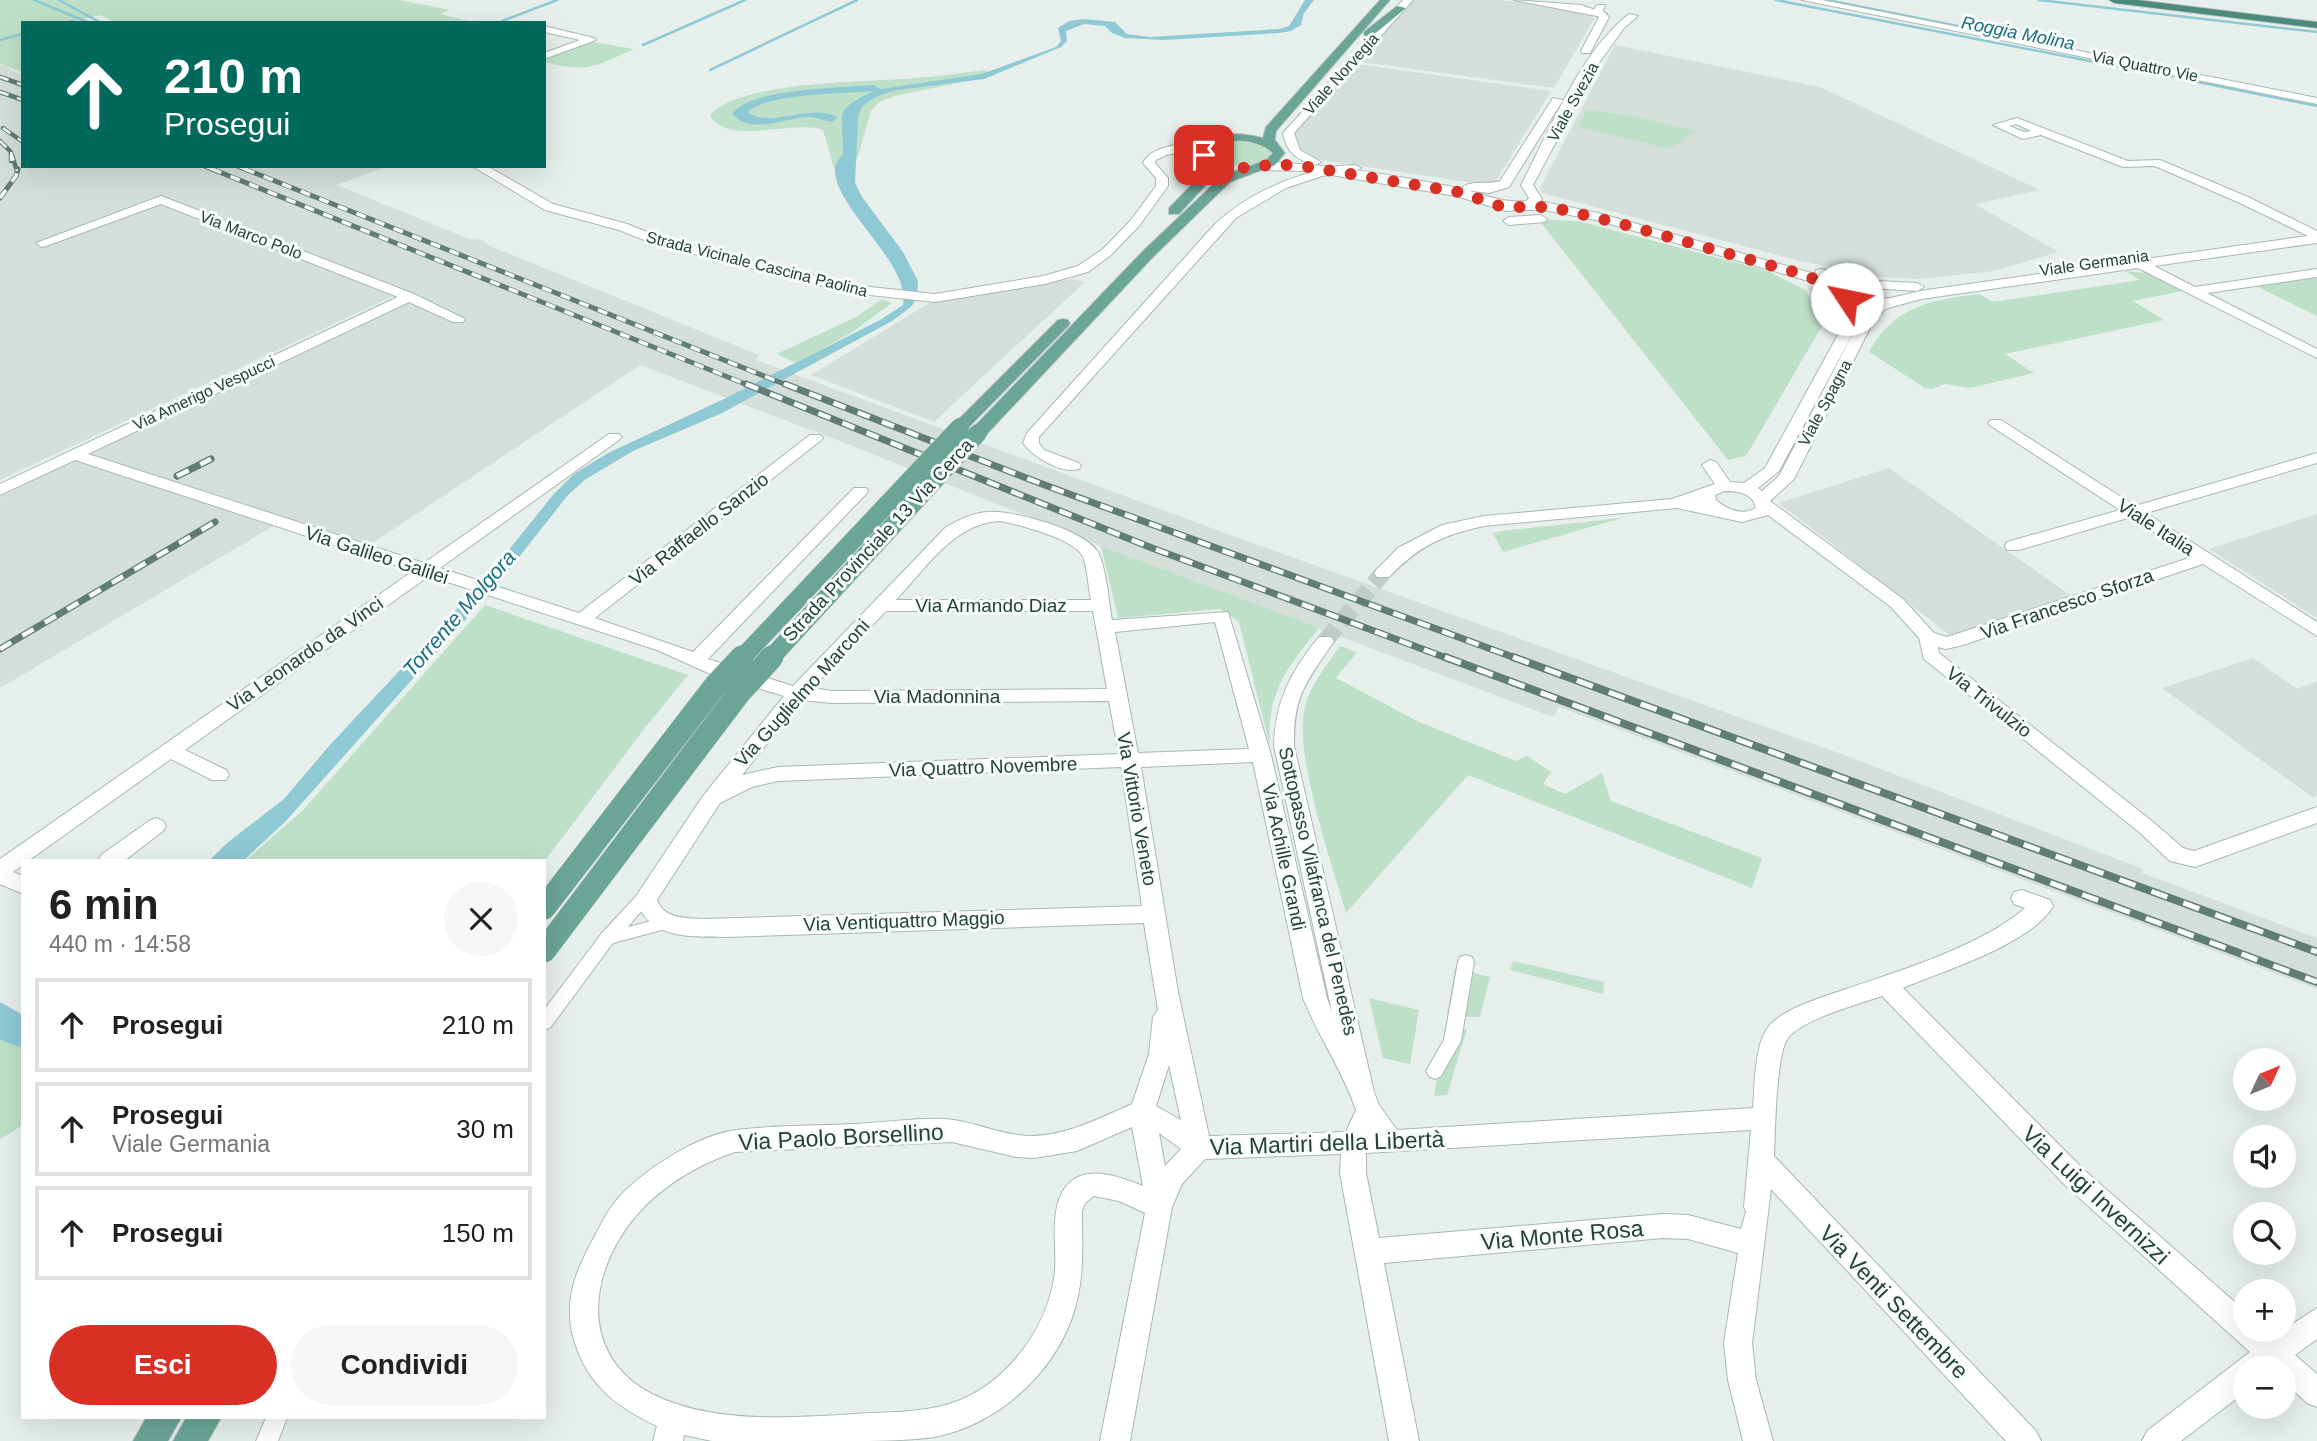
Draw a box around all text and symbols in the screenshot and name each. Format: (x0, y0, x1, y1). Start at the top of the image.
water label: Roggia Molina (1960, 12, 2076, 54)
street label: Viale Norvegia (1300, 30, 1382, 118)
street label: Via Quattro Vie (2090, 47, 2200, 85)
icon: ahead (49, 49, 140, 140)
text: 210 m (164, 49, 303, 103)
street label: Viale Svezia (1544, 59, 1602, 145)
text: Prosegui (164, 106, 290, 142)
pin (1174, 125, 1234, 185)
icon: arrive (1185, 136, 1223, 174)
street label: Via Marco Polo (197, 208, 305, 262)
street label: Strada Vicinale Cascina Paolina (645, 228, 869, 300)
street label: Viale Germania (2038, 247, 2150, 279)
position arrow (1810, 262, 1884, 336)
street label: Via Amerigo Vespucci (130, 353, 278, 433)
street label: Viale Spagna (1795, 357, 1855, 449)
street label: Strada Provinciale 13 Via Cerca (779, 434, 978, 646)
street label: Via Raffaello Sanzio (625, 468, 773, 590)
street label: Viale Italia (2114, 494, 2199, 560)
street label: Via Galileo Galilei (303, 522, 451, 588)
water label: Torrente Molgora (398, 545, 520, 681)
street label: Via Francesco Sforza (1978, 564, 2157, 643)
street label: Via Leonardo da Vinci (223, 592, 387, 716)
street label: Via Armando Diaz (915, 595, 1067, 616)
street label: Via Guglielmo Marconi (730, 615, 874, 771)
street label: Via Trivulzio (1942, 662, 2036, 742)
street label: Via Madonnina (874, 686, 1001, 707)
street label: Via Vittorio Veneto (1113, 731, 1161, 887)
street label: Sottopasso Vilafranca del Penedès (1275, 745, 1361, 1037)
street label: Via Quattro Novembre (888, 753, 1078, 781)
street label: Via Achille Grandi (1258, 782, 1310, 932)
text: 6 min (49, 881, 159, 928)
button: close (444, 882, 518, 956)
street label: Via Ventiquattro Maggio (803, 907, 1005, 935)
text: 440 m · 14:58 (49, 931, 191, 957)
icon: ahead (53, 1006, 91, 1044)
text: Prosegui (112, 1010, 223, 1040)
text: 210 m (442, 1010, 514, 1040)
north arrow (2233, 1048, 2296, 1111)
map controls (2233, 1048, 2296, 1419)
text: Prosegui (112, 1100, 223, 1130)
icon: ahead (53, 1110, 91, 1148)
text: 30 m (456, 1114, 514, 1144)
street label: Via Paolo Borsellino (738, 1119, 944, 1155)
street label: Via Luigi Invernizzi (2017, 1120, 2175, 1270)
button: sound (2233, 1125, 2296, 1188)
street label: Via Martiri della Libertà (1209, 1126, 1445, 1160)
text: Viale Germania (112, 1131, 270, 1157)
button: search (2233, 1202, 2296, 1265)
icon: ahead (53, 1214, 91, 1252)
street label: Via Monte Rosa (1480, 1215, 1645, 1255)
text: Prosegui (112, 1218, 223, 1248)
text: 150 m (442, 1218, 514, 1248)
street label: Via Venti Settembre (1814, 1220, 1974, 1384)
button: + (2233, 1279, 2296, 1342)
button: Esci (49, 1325, 277, 1405)
button: Condividi (291, 1325, 518, 1405)
button: − (2233, 1356, 2296, 1419)

